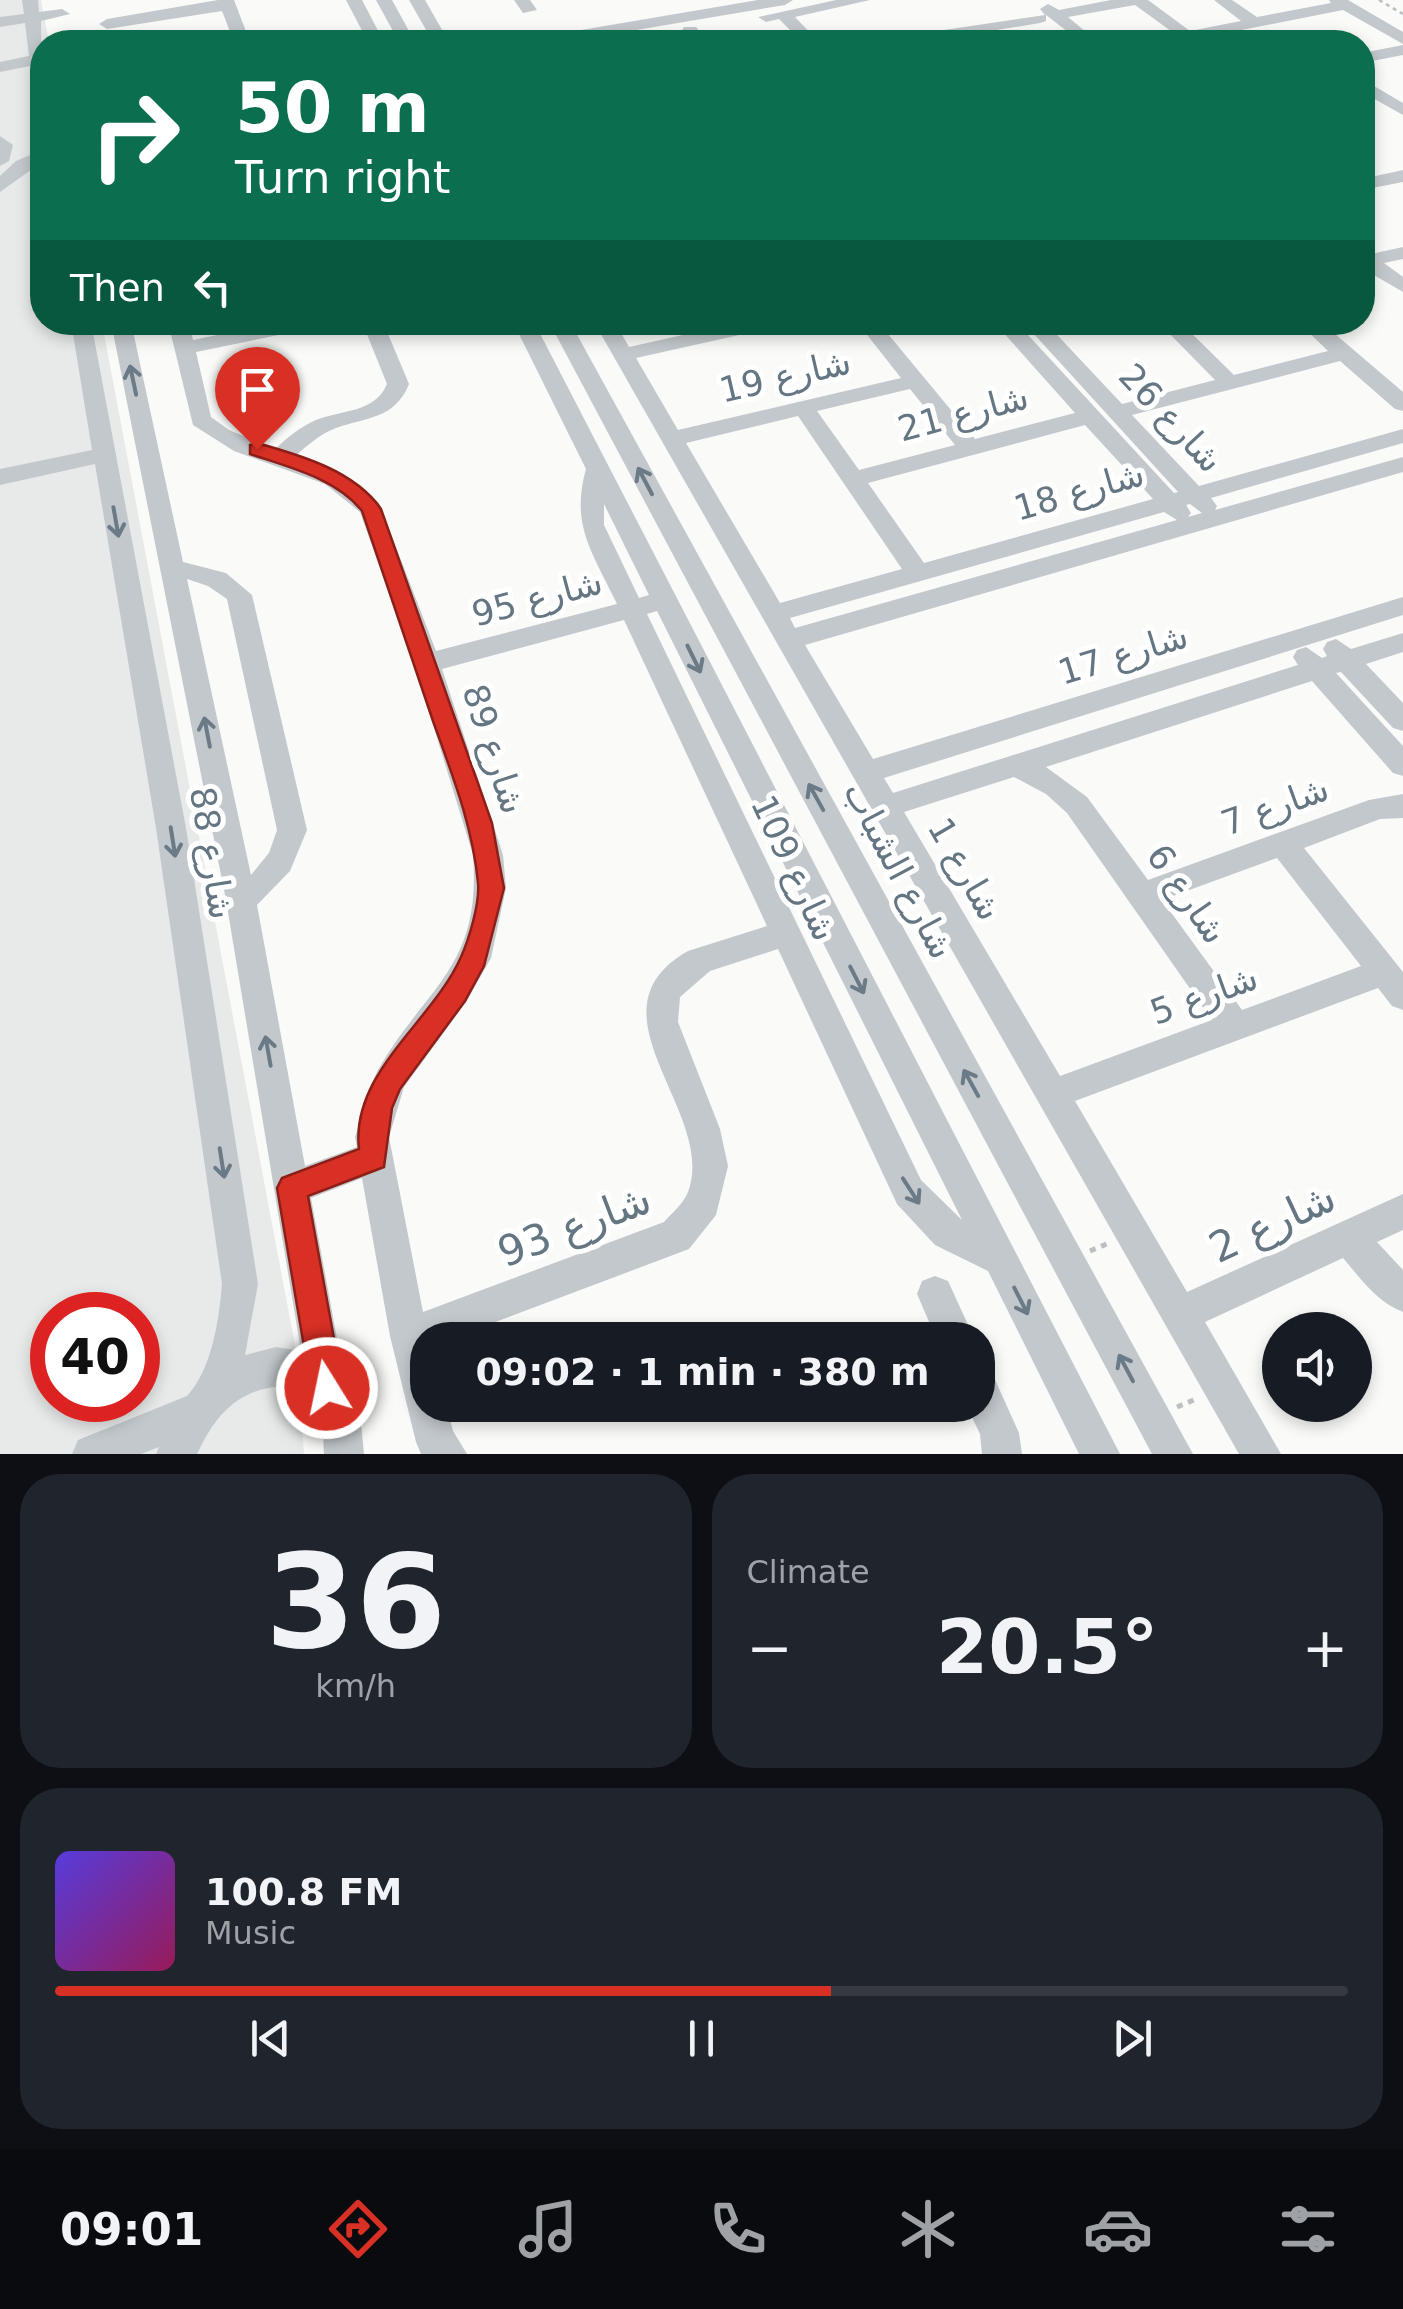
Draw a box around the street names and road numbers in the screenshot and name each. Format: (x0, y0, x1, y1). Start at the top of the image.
street label: شارع 19 (715, 342, 855, 411)
street label: شارع 26 (1110, 356, 1231, 481)
street label: شارع 21 (893, 376, 1033, 451)
street label: شارع 18 (1009, 453, 1149, 530)
street label: شارع 95 (467, 561, 607, 636)
street label: شارع 17 (1053, 615, 1193, 694)
street label: شارع 89 (453, 679, 534, 819)
street label: شارع 7 (1216, 768, 1334, 845)
street label: شارع الشباب (835, 775, 962, 966)
street label: شارع 88 (181, 784, 242, 922)
street label: شارع 109 (742, 789, 845, 947)
street label: شارع 1 (919, 811, 1010, 928)
street label: شارع 6 (1138, 837, 1235, 952)
street label: شارع 5 (1145, 957, 1263, 1034)
street label: شارع 2 (1201, 1172, 1343, 1273)
street label: شارع 93 (491, 1174, 658, 1277)

